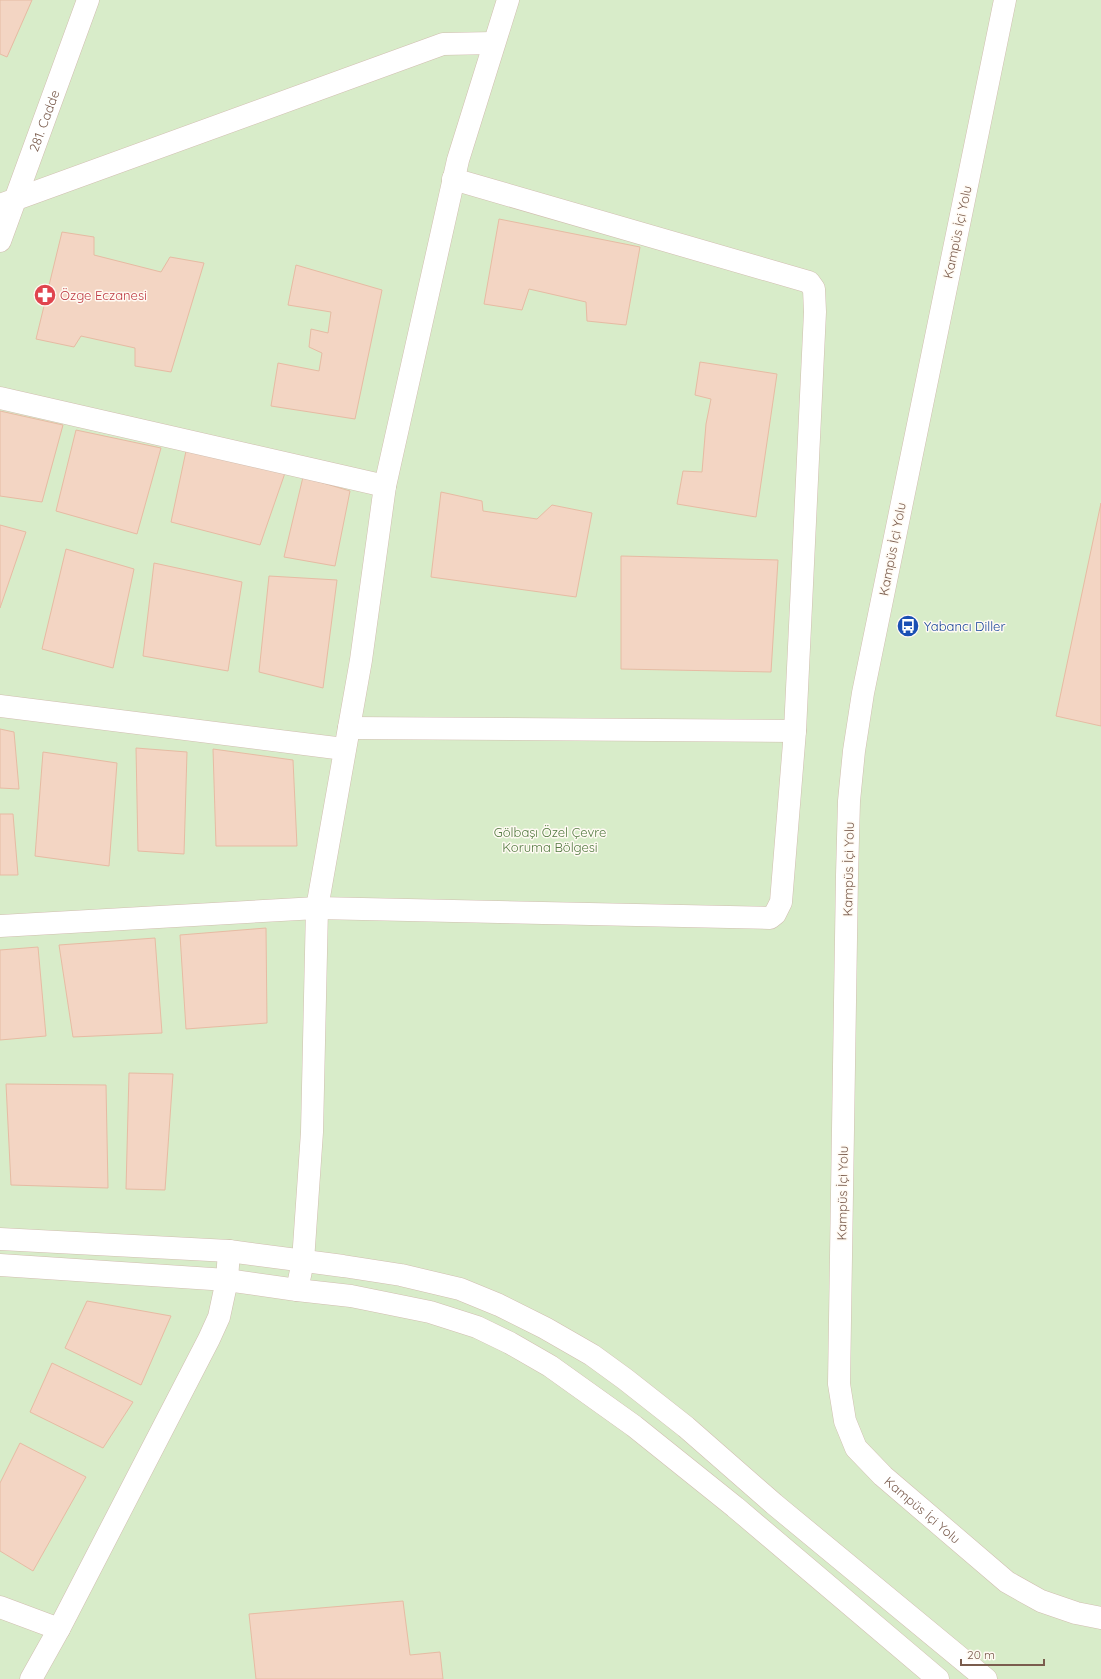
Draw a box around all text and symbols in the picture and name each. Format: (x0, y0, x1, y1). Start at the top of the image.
street label: 281. Cadde (25, 88, 62, 154)
street label: Kampüs İçi Yolu (939, 184, 975, 280)
pharmacy icon: Özge Eczanesi (32, 282, 58, 308)
place label: Özge Eczanesi (60, 287, 147, 303)
street label: Kampüs İçi Yolu (875, 501, 909, 597)
bus stop icon: Yabancı Diller (895, 613, 921, 639)
place label: Yabancı Diller (924, 618, 1005, 634)
street label: Kampüs İçi Yolu (839, 822, 857, 916)
park label: Gölbaşı Özel Çevre Koruma Bölgesi (494, 824, 606, 855)
street label: Kampüs İçi Yolu (833, 1146, 851, 1240)
street label: Kampüs İçi Yolu (881, 1473, 964, 1547)
scale bar (961, 1641, 1044, 1667)
text: 20 m (967, 1647, 995, 1662)

